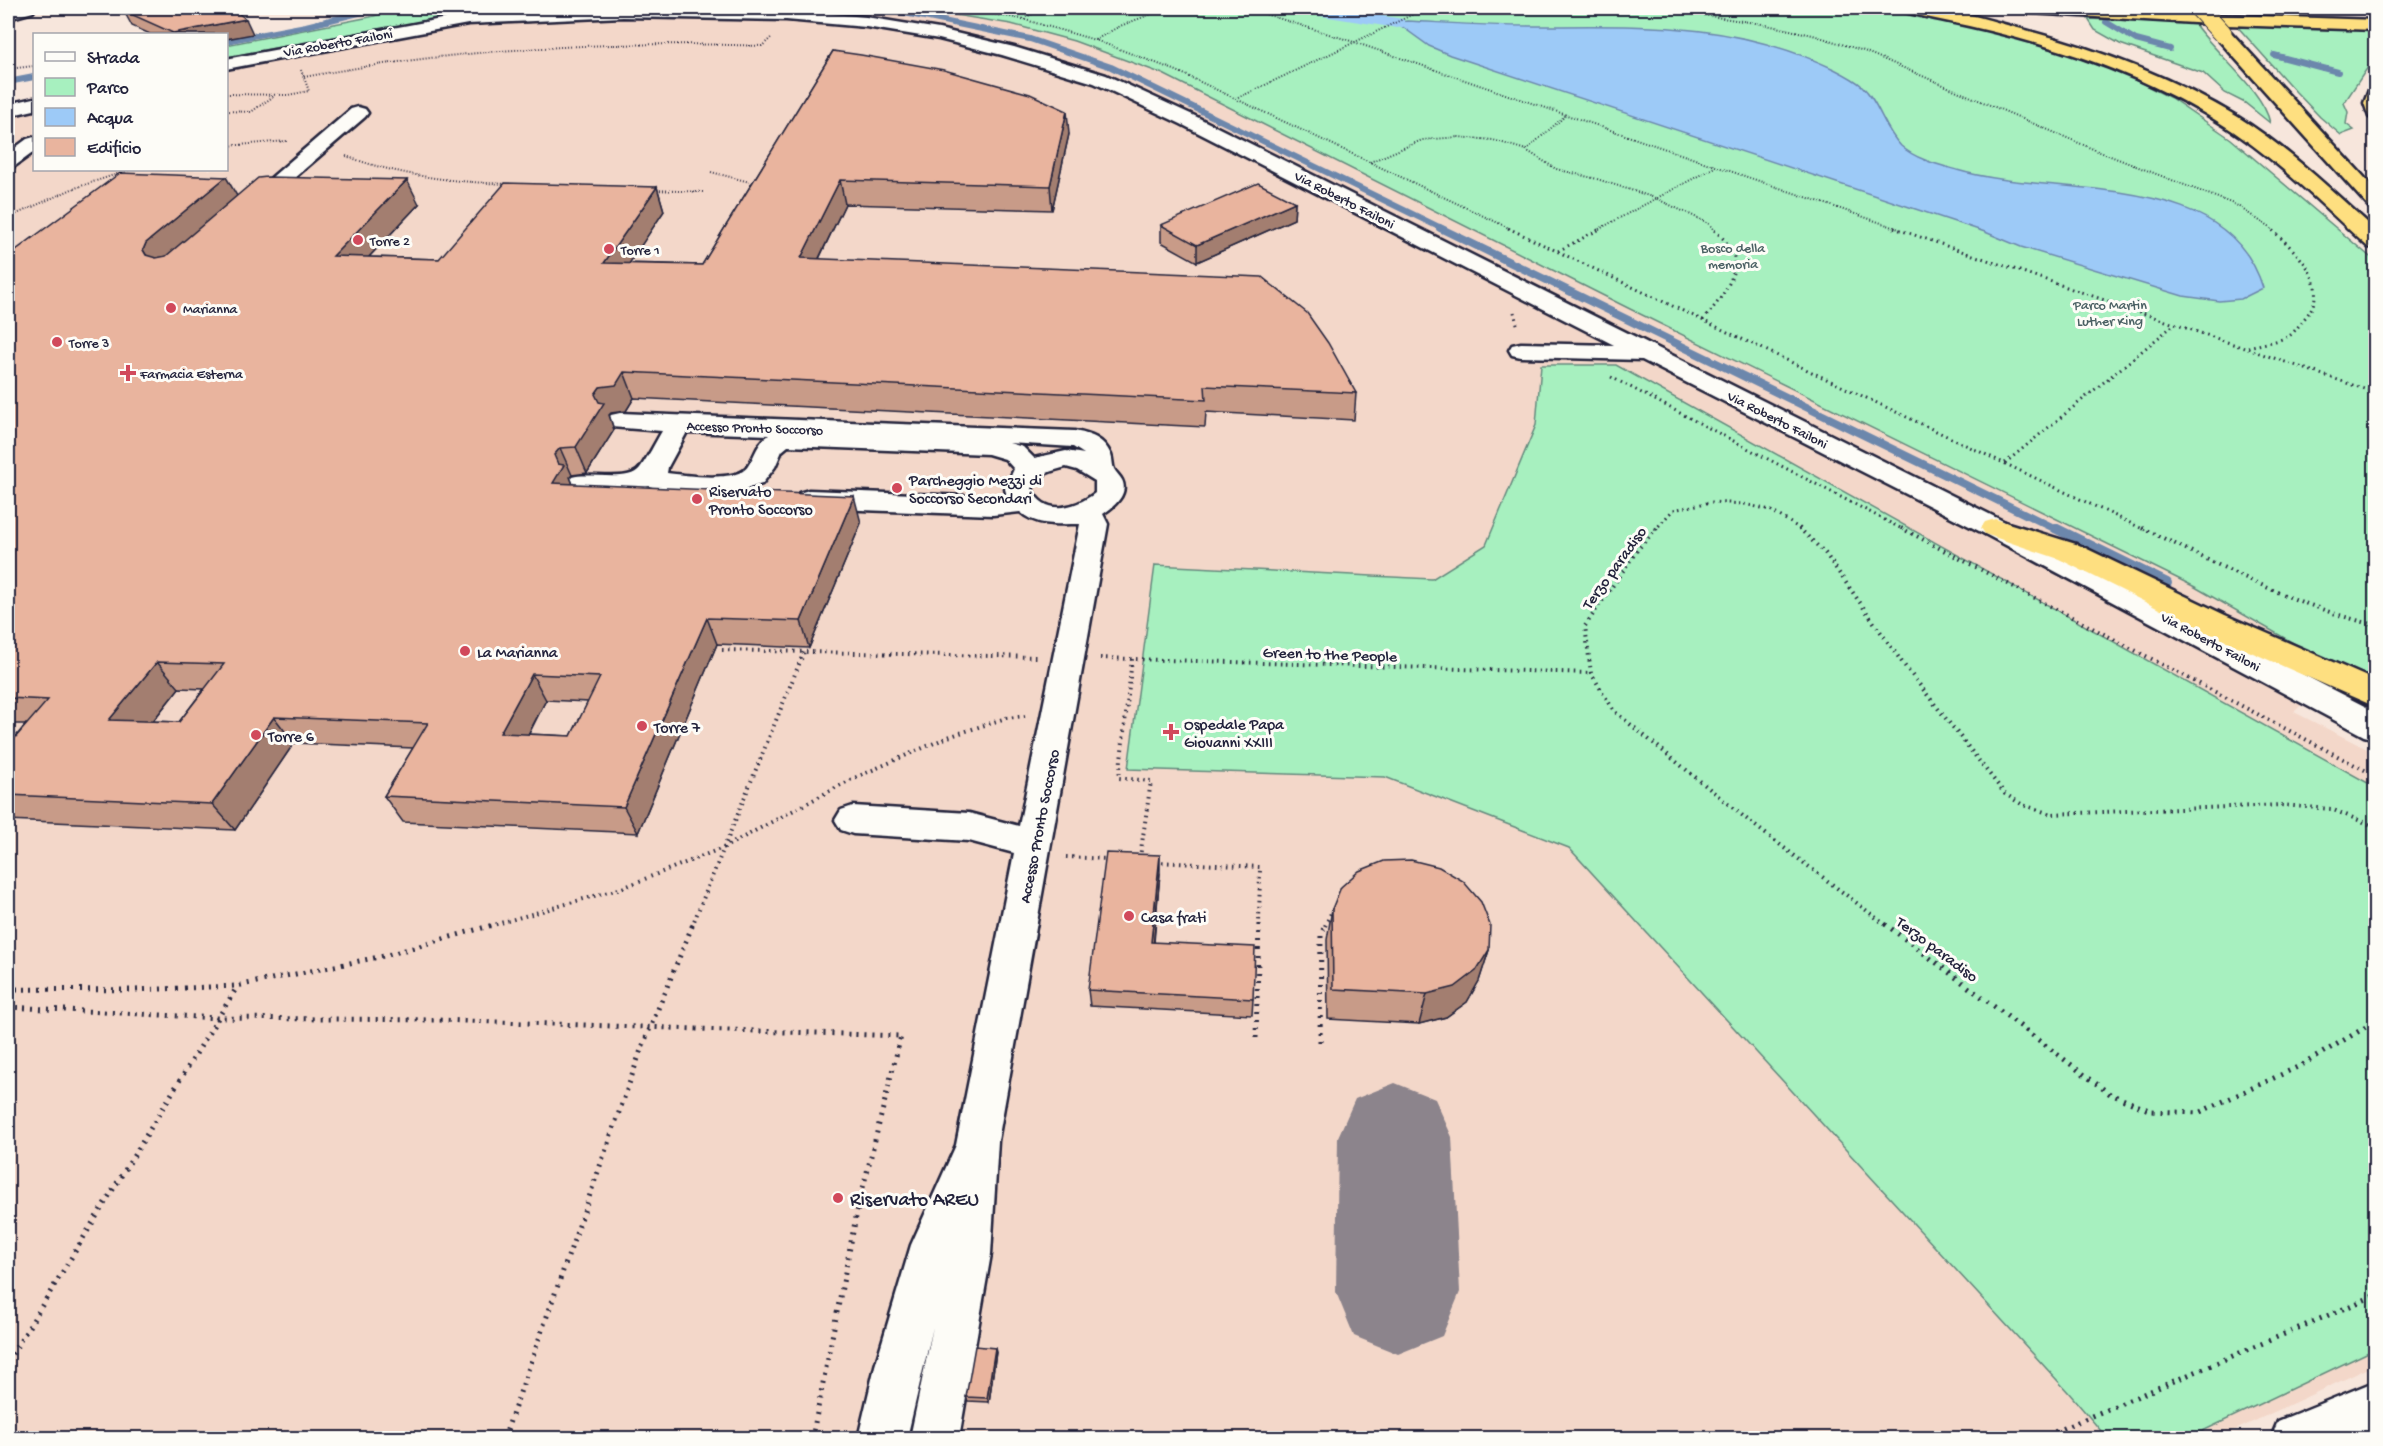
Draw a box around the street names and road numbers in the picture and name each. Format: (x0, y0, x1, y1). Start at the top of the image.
street label: Via Roberto Failoni (282, 27, 394, 63)
street label: Via Roberto Failoni (1290, 168, 1397, 234)
street label: Via Roberto Failoni (1723, 388, 1830, 454)
street label: Accesso Pronto Soccorso (686, 419, 824, 440)
street label: Terzo paradiso (1579, 524, 1652, 615)
street label: Via Roberto Failoni (2156, 609, 2263, 677)
street label: Green to the People (1262, 645, 1398, 668)
street label: Accesso Pronto Soccorso (1017, 748, 1066, 905)
street label: Terzo paradiso (1890, 913, 1981, 988)

